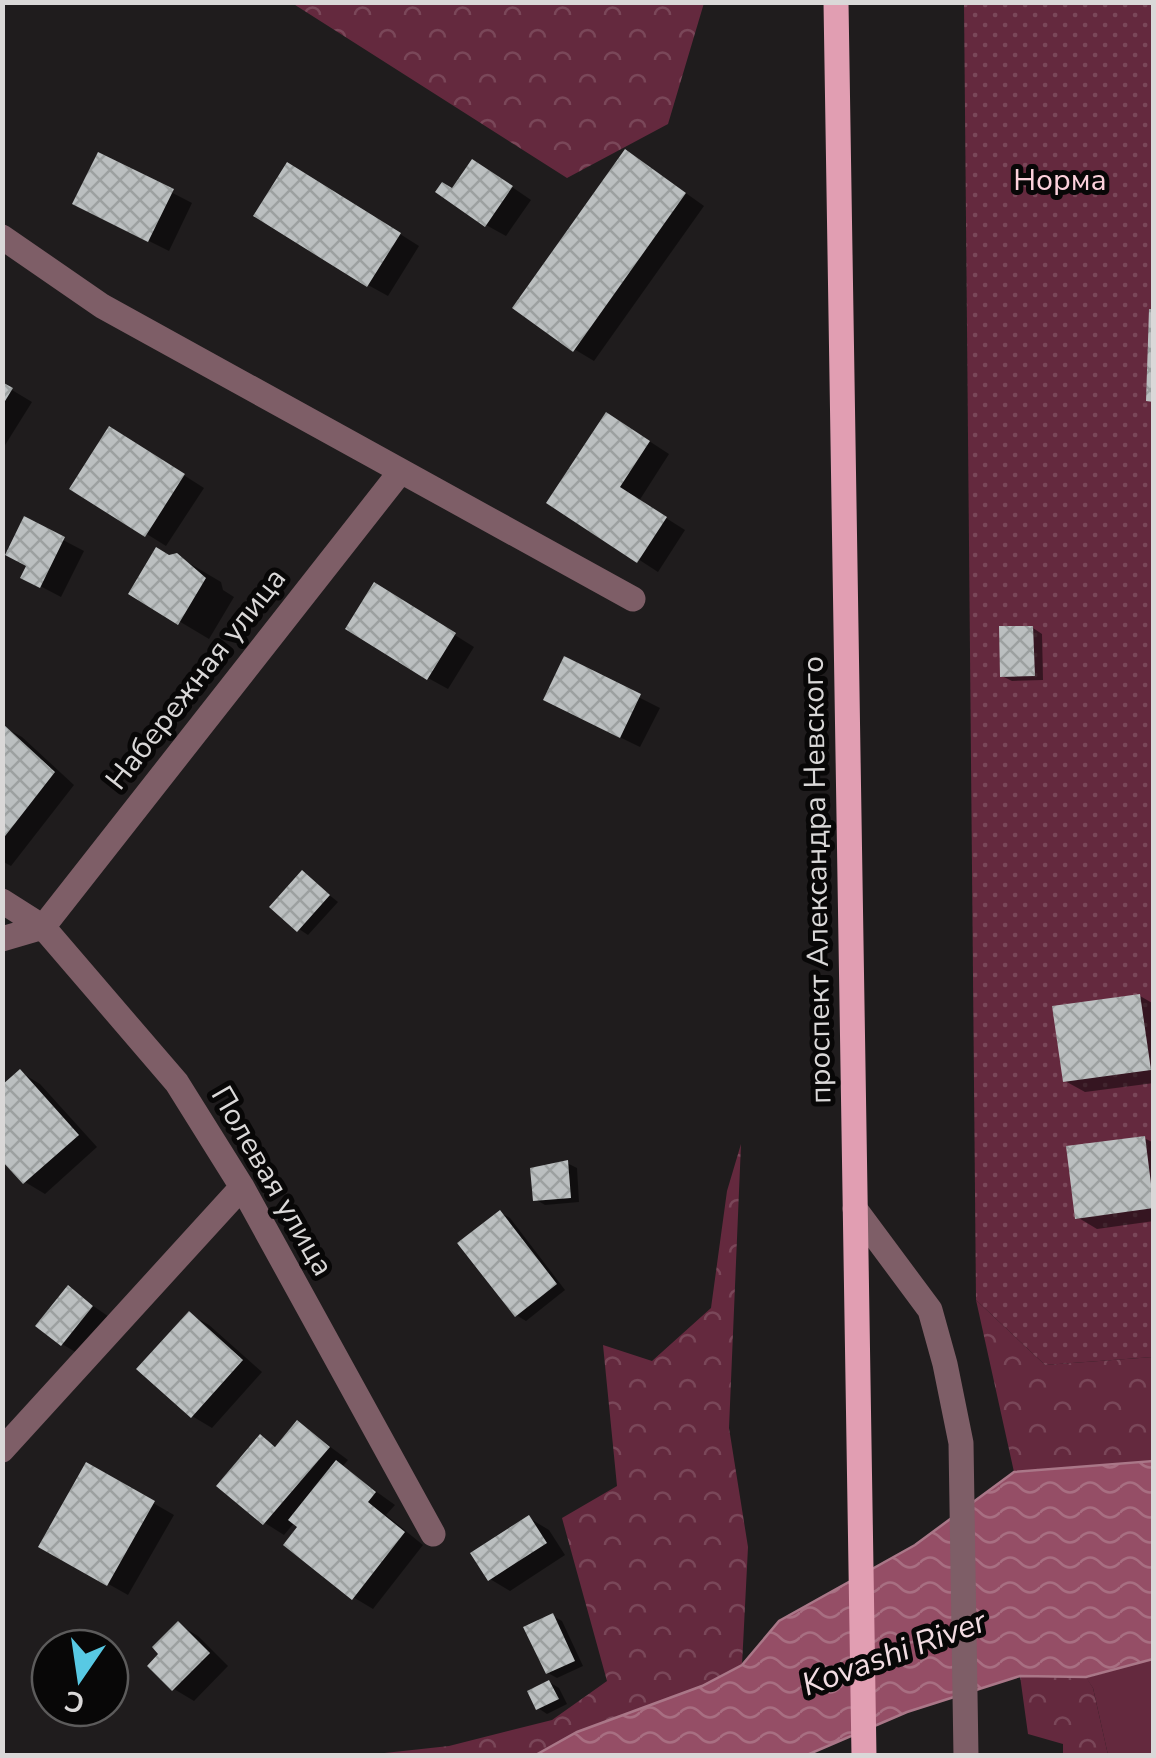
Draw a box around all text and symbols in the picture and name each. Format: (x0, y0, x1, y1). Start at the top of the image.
park label: Норма (1013, 160, 1107, 201)
street label: Набережная улица (96, 560, 296, 798)
street label: проспект Александра Невского (793, 656, 841, 1104)
street label: Полевая улица (201, 1079, 343, 1283)
water label: Kovashi River (796, 1599, 994, 1706)
north arrow (30, 1628, 130, 1728)
text: С (61, 1681, 88, 1722)

